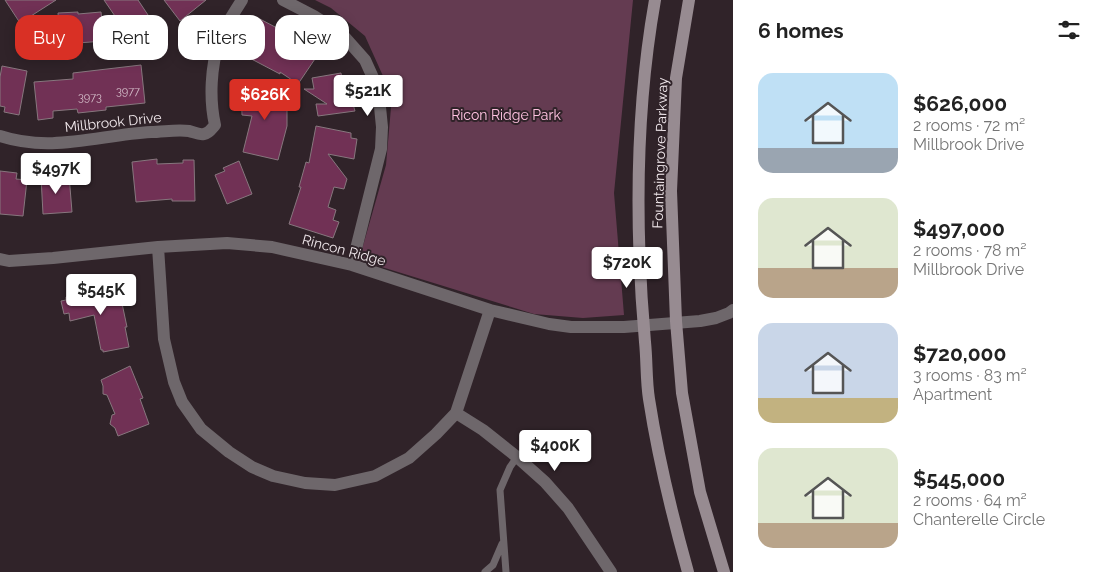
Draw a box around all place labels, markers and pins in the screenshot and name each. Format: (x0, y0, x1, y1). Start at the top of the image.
pin: $521K (333, 74, 403, 117)
pin: $626K (230, 78, 300, 121)
pin: $497K (21, 152, 91, 195)
pin: $720K (592, 246, 662, 289)
pin: $545K (66, 274, 136, 316)
pin: $400K (520, 430, 590, 472)

